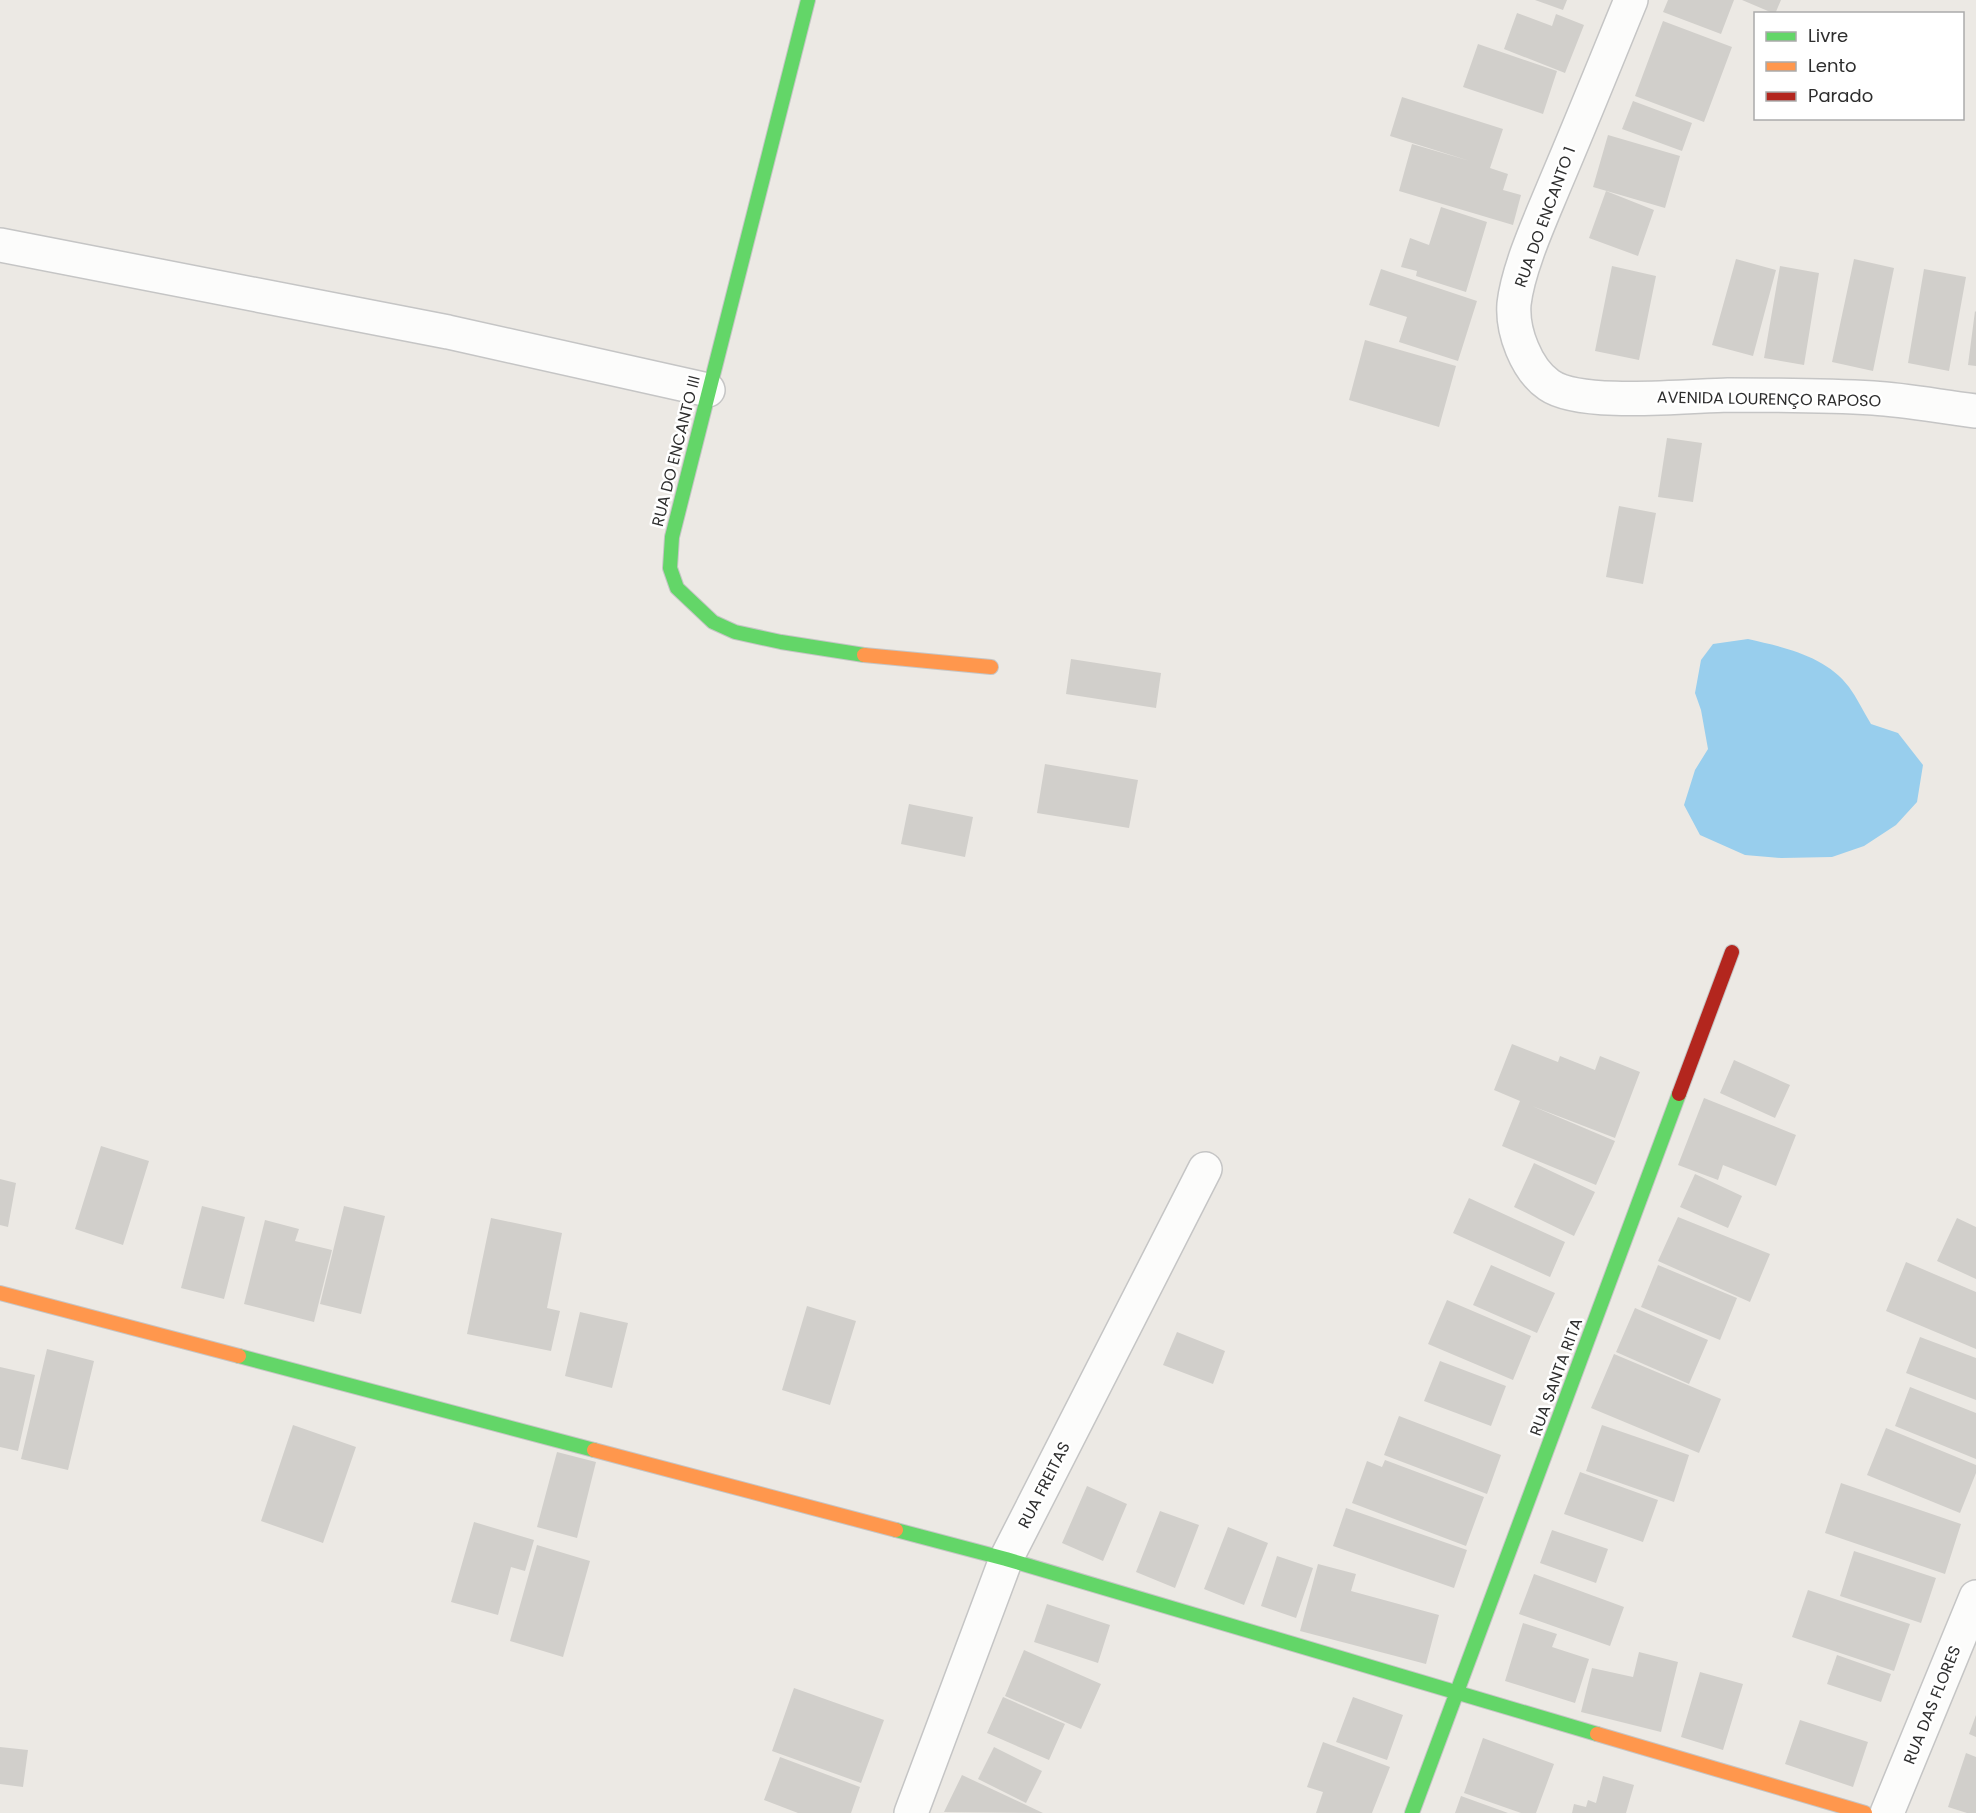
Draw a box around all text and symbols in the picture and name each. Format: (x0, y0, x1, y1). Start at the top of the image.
legend (1754, 12, 1964, 120)
text: Livre (1808, 23, 1848, 48)
text: Lento (1808, 53, 1857, 78)
text: Parado (1808, 83, 1873, 108)
street label: RUA DO ENCANTO 1 (1509, 143, 1581, 291)
street label: RUA DO ENCANTO III (646, 373, 706, 529)
street label: AVENIDA LOURENÇO RAPOSO (1657, 386, 1881, 412)
street label: RUA SANTA RITA (1524, 1315, 1588, 1439)
street label: RUA FREITAS (1012, 1438, 1076, 1532)
street label: RUA DAS FLORES (1898, 1642, 1966, 1768)

